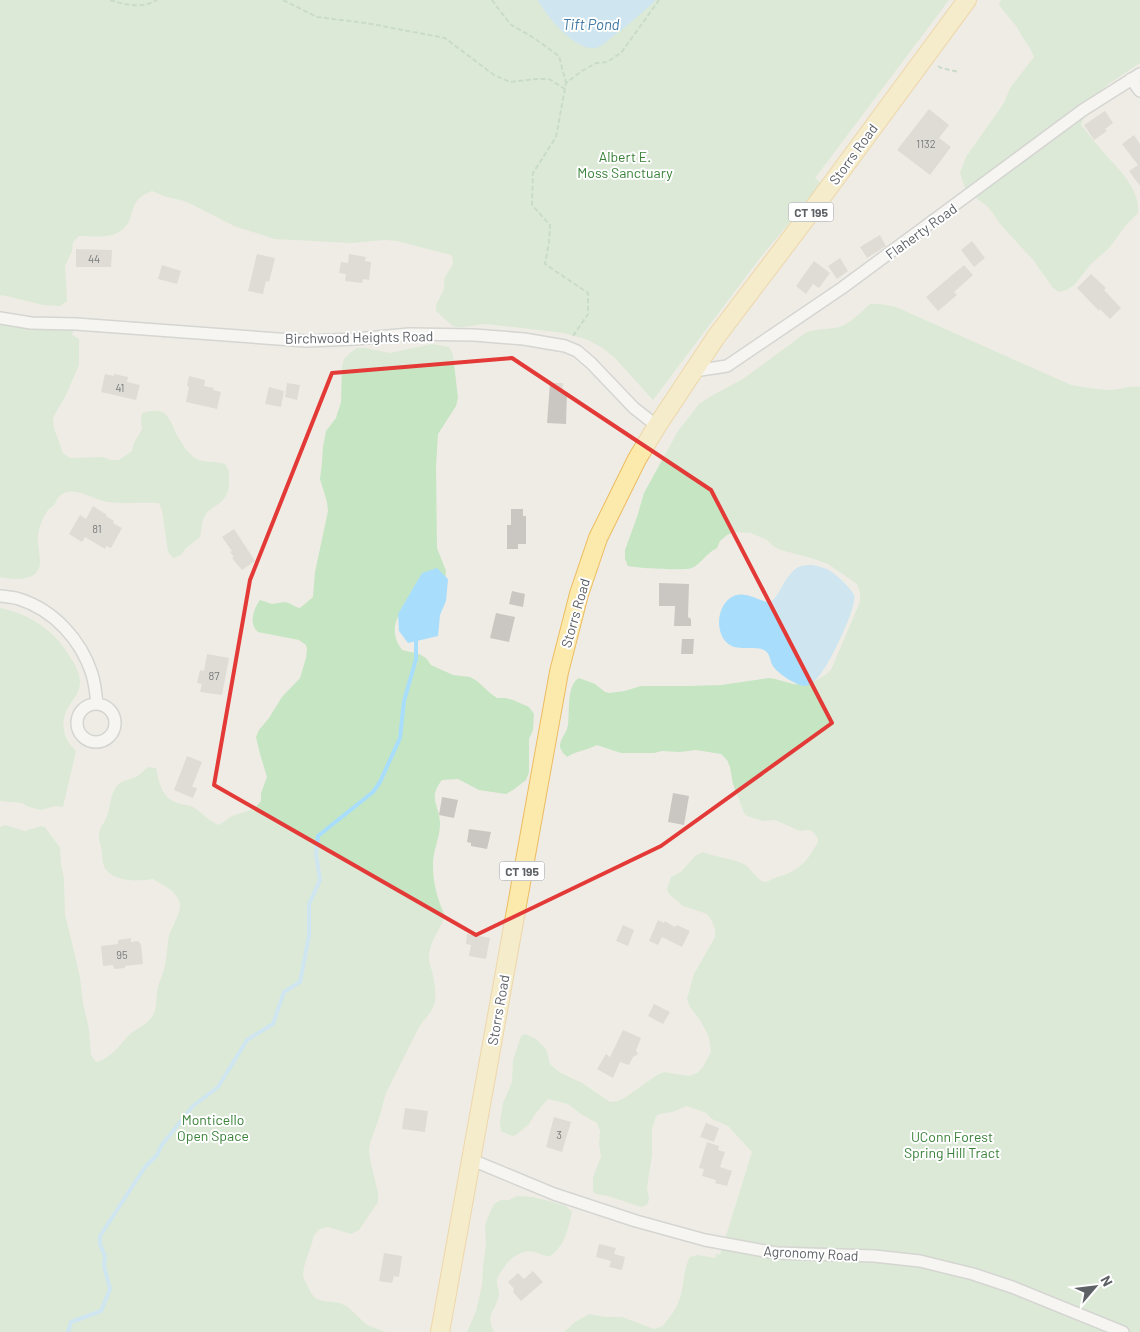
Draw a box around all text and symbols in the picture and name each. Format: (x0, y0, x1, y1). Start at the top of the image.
water label: Tift Pond (562, 15, 620, 33)
street label: Storrs Road (825, 120, 881, 188)
house number: 1132 (916, 137, 936, 150)
park label: Albert E. Moss Sanctuary (577, 148, 673, 181)
street label: Flaherty Road (882, 199, 960, 263)
road number: CT 195 (788, 202, 834, 222)
house number: 44 (88, 252, 100, 265)
street label: Birchwood Heights Road (285, 327, 433, 347)
house number: 41 (116, 381, 124, 394)
house number: 81 (92, 522, 102, 535)
street label: Storrs Road (557, 576, 593, 650)
house number: 87 (209, 669, 219, 682)
road number: CT 195 (500, 861, 544, 880)
house number: 95 (116, 948, 128, 961)
street label: Storrs Road (483, 973, 513, 1047)
park label: Monticello Open Space (177, 1111, 249, 1144)
house number: 3 (556, 1128, 562, 1141)
park label: UConn Forest Spring Hill Tract (904, 1128, 1000, 1161)
street label: Agronomy Road (763, 1242, 859, 1264)
north arrow (1070, 1262, 1120, 1312)
text: N (1097, 1273, 1117, 1289)

